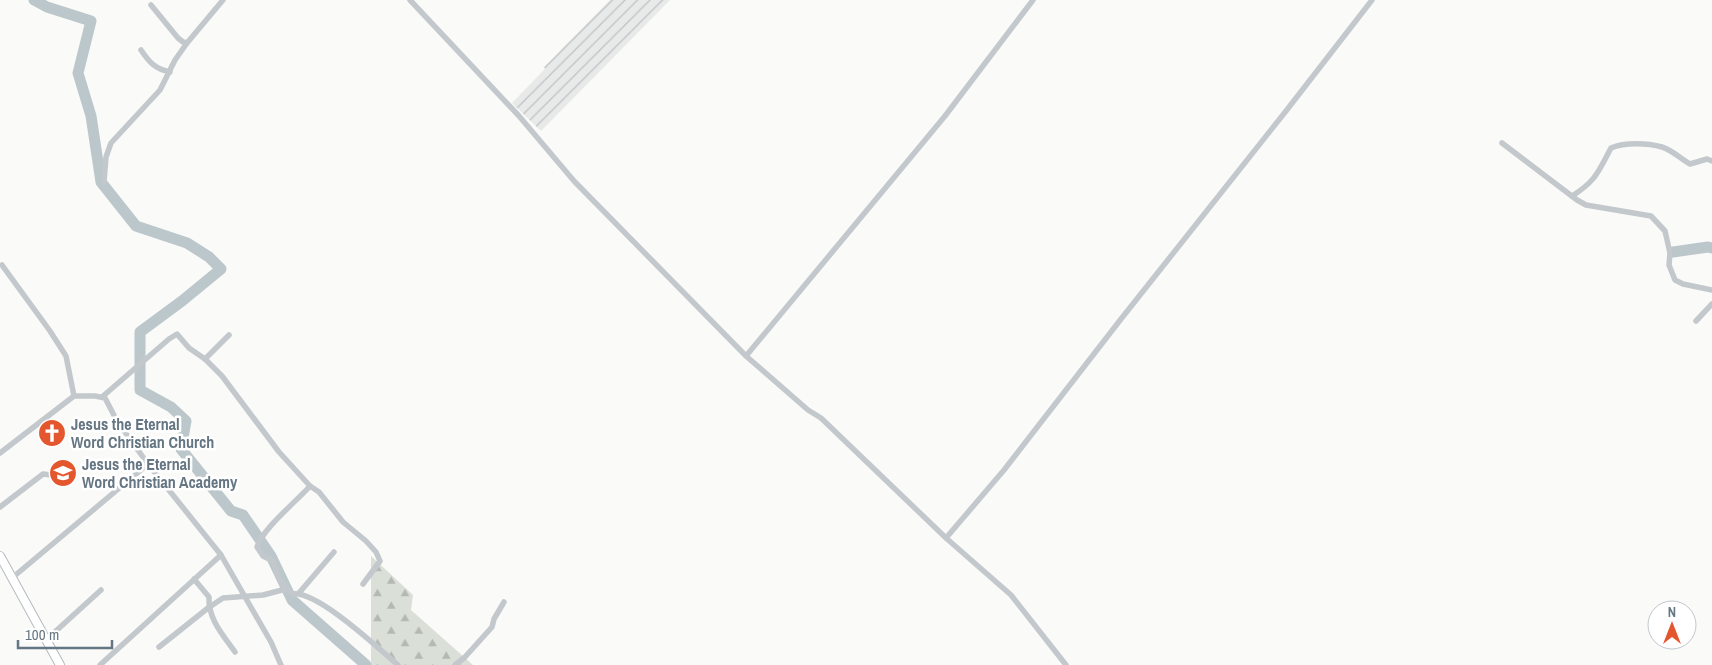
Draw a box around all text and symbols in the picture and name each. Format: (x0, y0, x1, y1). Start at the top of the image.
place label: Jesus the Eternal Word Christian Church (71, 413, 214, 453)
church icon: Jesus the Eternal Word Christian Church (37, 418, 67, 448)
place label: Jesus the Eternal Word Christian Academy (82, 453, 238, 493)
school or university icon: Jesus the Eternal Word Christian Academy (48, 458, 78, 488)
north arrow (1647, 600, 1697, 650)
text: N (1668, 603, 1676, 621)
scale bar (18, 618, 111, 650)
text: 100 m (25, 624, 59, 645)

